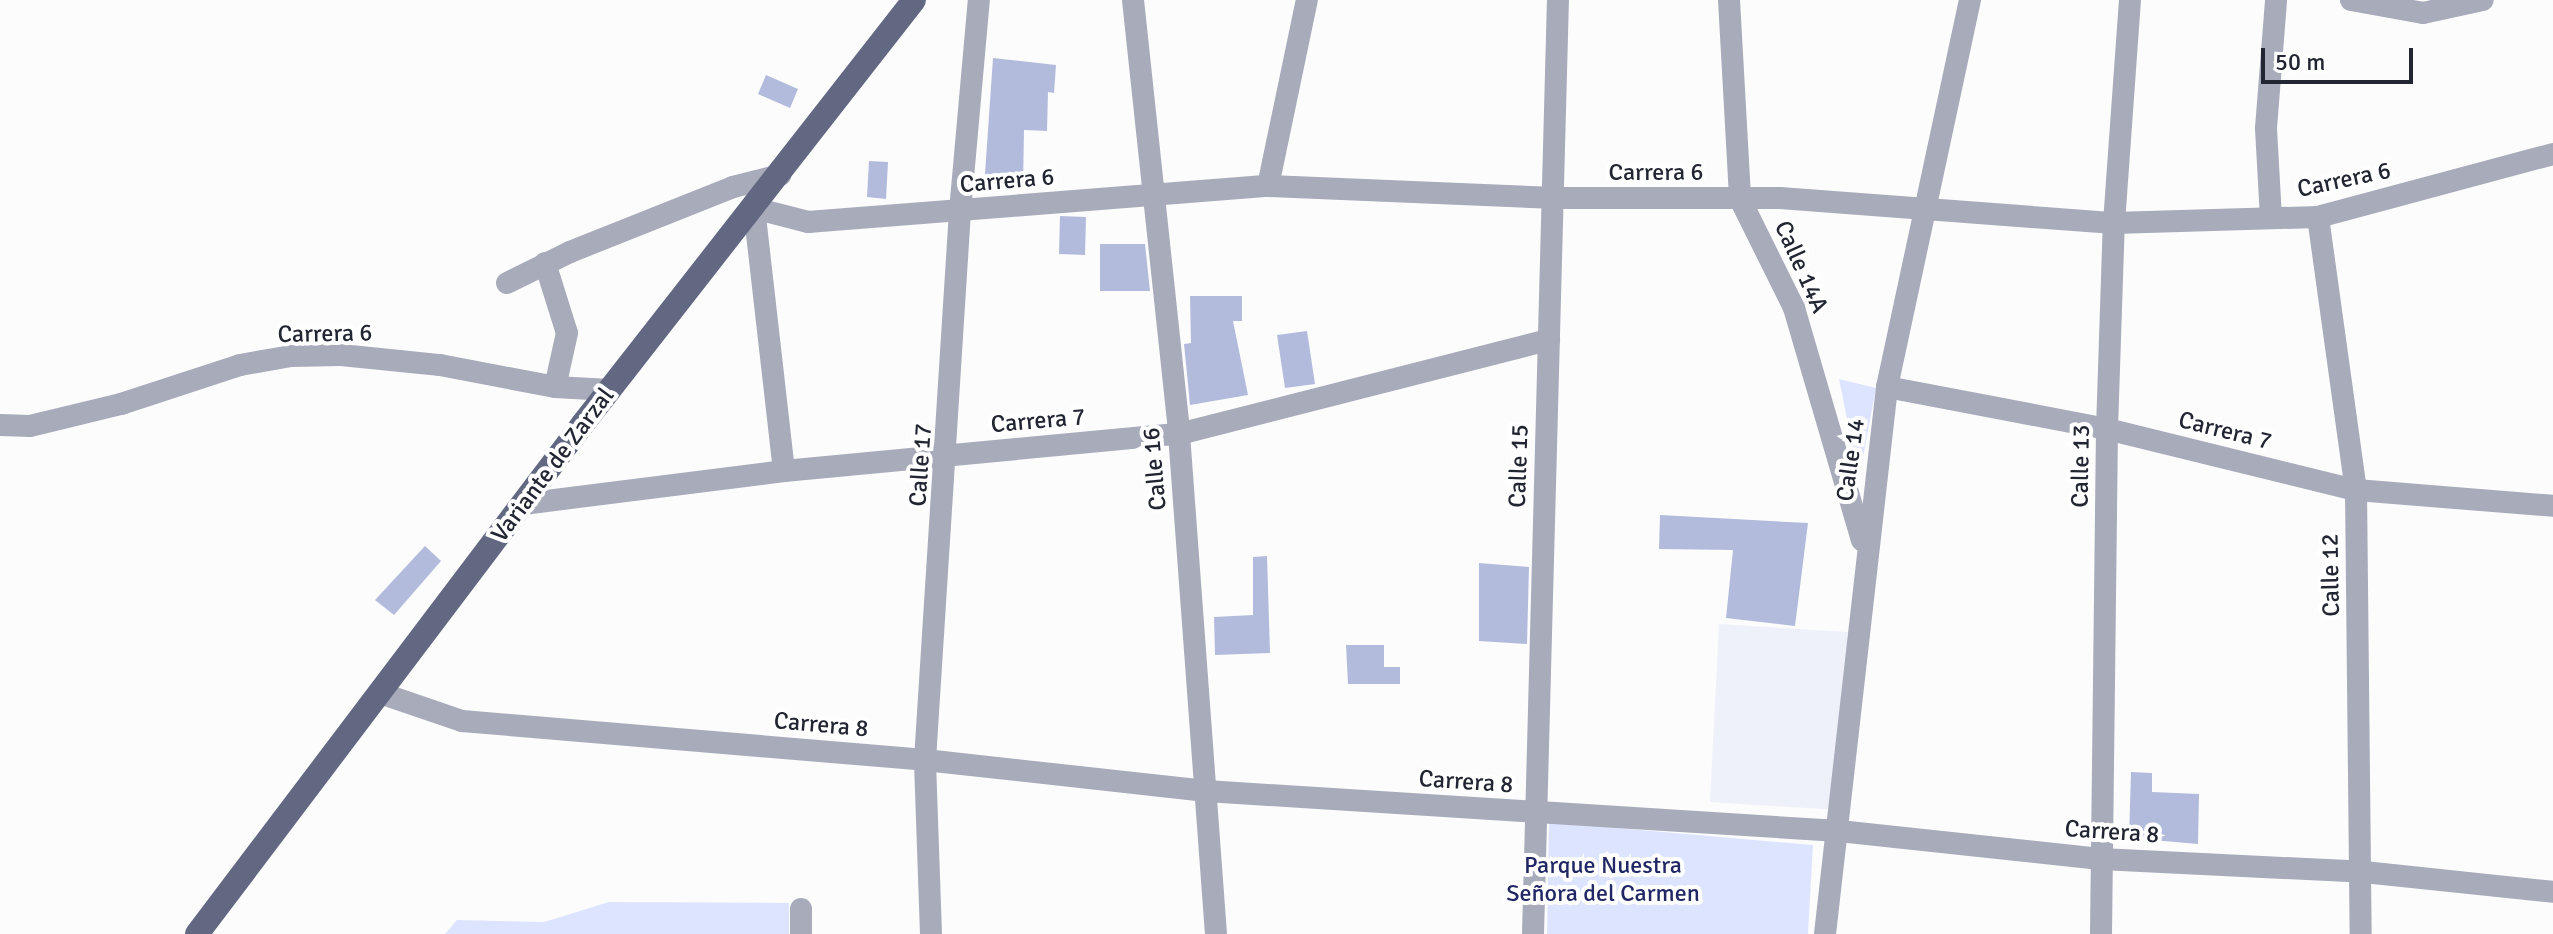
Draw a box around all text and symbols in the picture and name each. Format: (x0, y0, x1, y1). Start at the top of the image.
scale bar (2265, 32, 2417, 82)
text: 50 m (2275, 47, 2325, 77)
street label: Carrera 6 (2295, 156, 2393, 204)
street label: Carrera 6 (1609, 159, 1703, 187)
street label: Carrera 6 (959, 163, 1055, 199)
street label: Calle 14A (1768, 216, 1834, 318)
street label: Carrera 6 (277, 319, 373, 349)
street label: Variante de Zarzal (486, 382, 620, 548)
street label: Carrera 7 (990, 403, 1086, 439)
street label: Carrera 7 (2176, 406, 2274, 456)
street label: Calle 14 (1831, 417, 1871, 503)
street label: Calle 17 (904, 422, 938, 508)
street label: Calle 15 (1503, 424, 1535, 508)
street label: Calle 13 (2066, 424, 2096, 508)
street label: Calle 16 (1137, 426, 1173, 512)
street label: Calle 12 (2316, 533, 2346, 617)
street label: Carrera 8 (773, 707, 869, 743)
street label: Carrera 8 (1418, 764, 1514, 800)
street label: Carrera 8 (2064, 814, 2160, 850)
park label: Parque Nuestra Señora del Carmen (1506, 852, 1700, 908)

